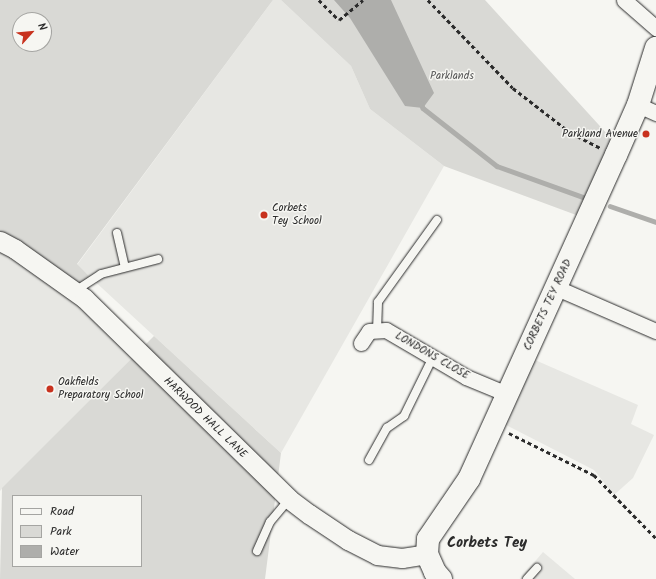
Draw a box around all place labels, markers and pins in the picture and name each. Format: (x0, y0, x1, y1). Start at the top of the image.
place label: Parkland Avenue (562, 127, 638, 141)
marker: Parkland Avenue (641, 129, 651, 139)
place label: Corbets Tey School (272, 202, 322, 228)
marker: Corbets Tey School (259, 210, 269, 220)
place label: Oakfields Preparatory School (58, 376, 144, 402)
marker: Oakfields Preparatory School (45, 384, 55, 394)

